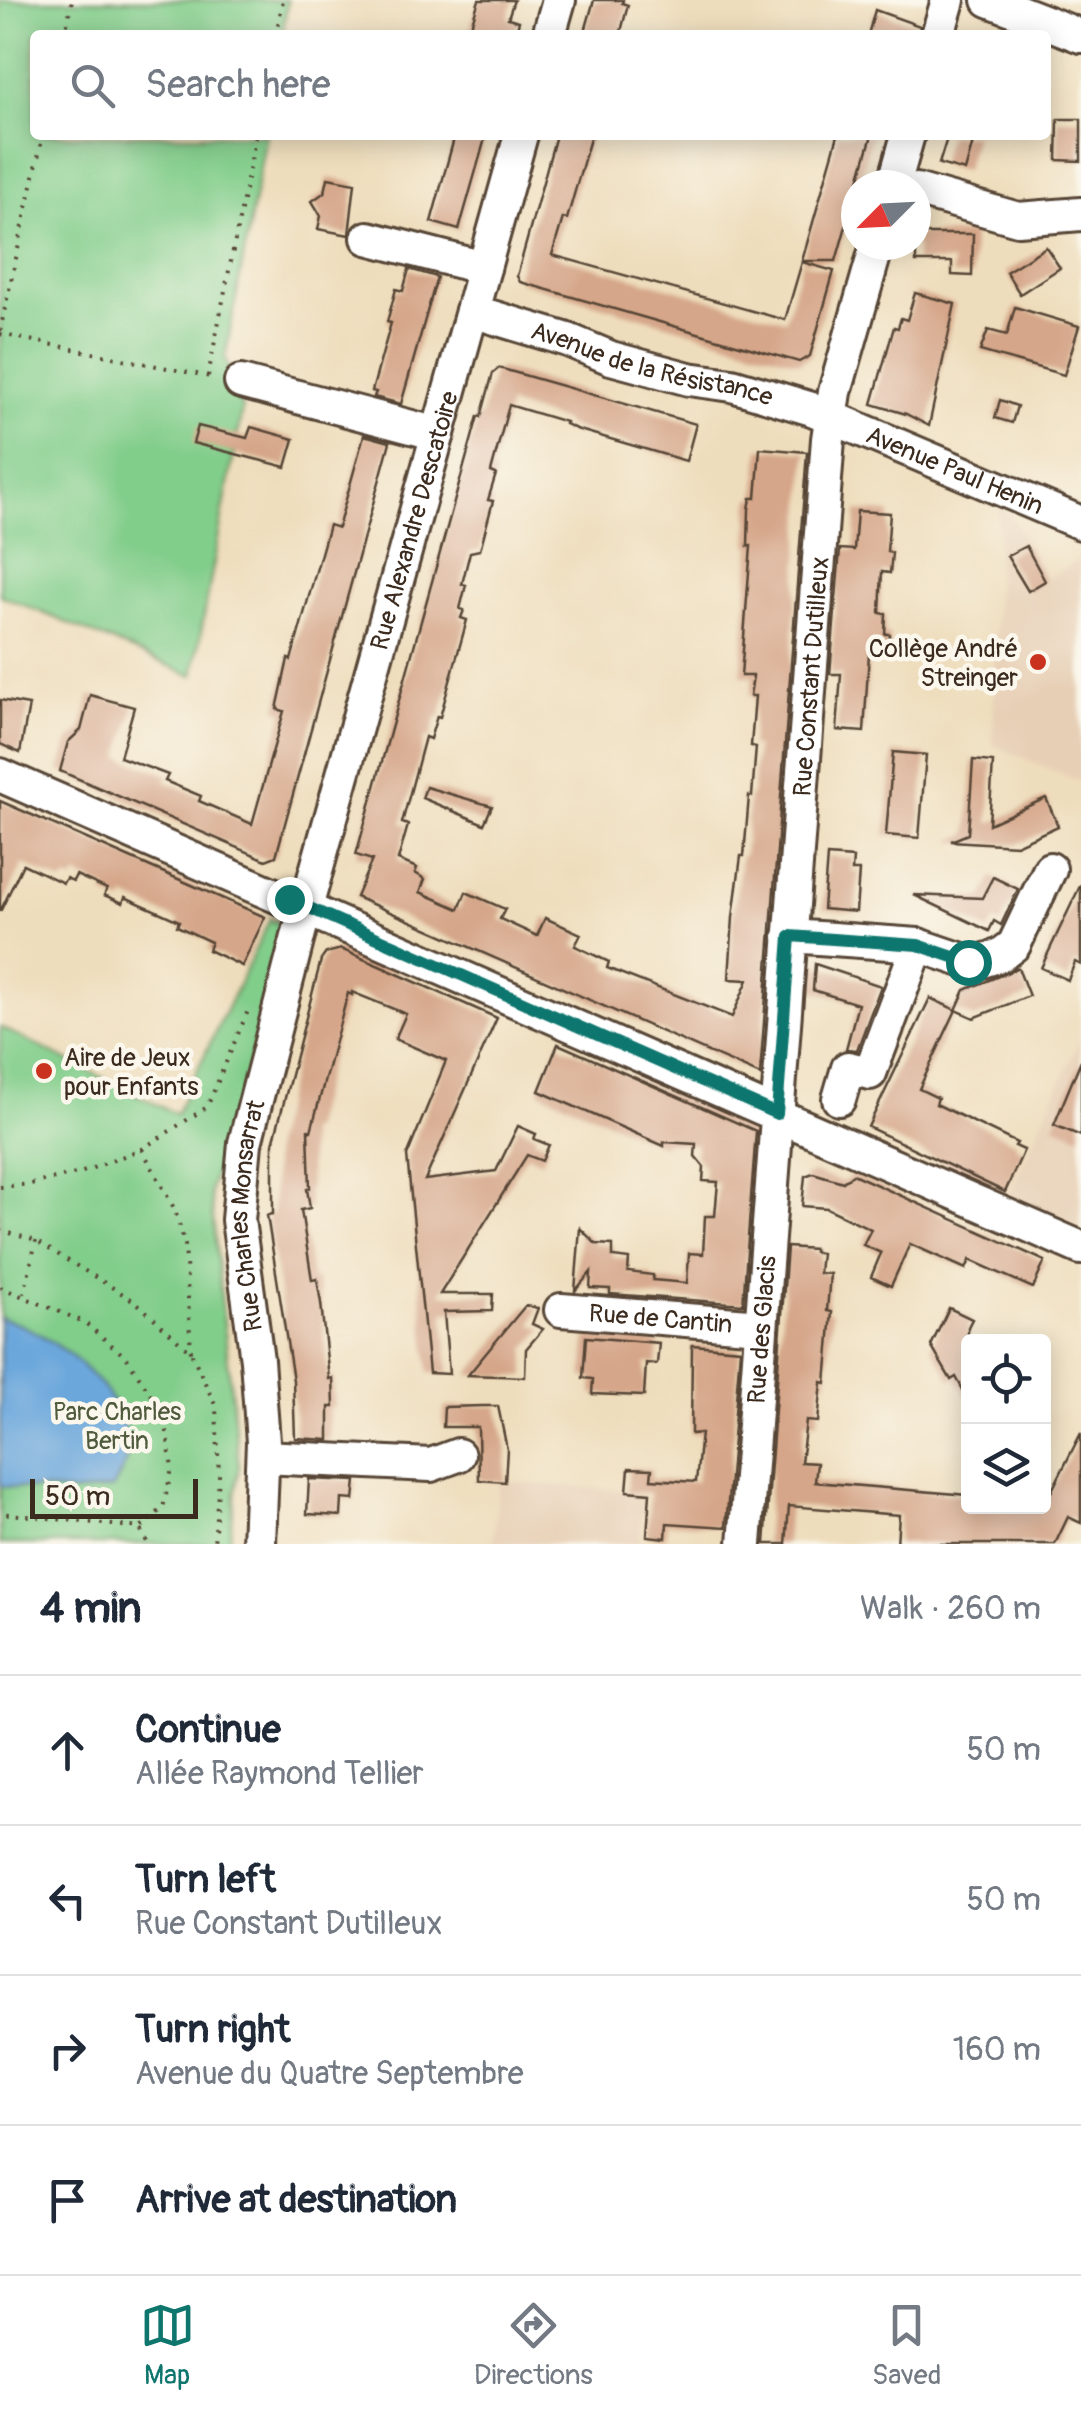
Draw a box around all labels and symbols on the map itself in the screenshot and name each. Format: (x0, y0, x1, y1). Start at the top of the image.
north arrow (841, 170, 931, 260)
street label: Avenue de la Résistance (527, 316, 777, 414)
street label: Rue Alexandre Descatoire (364, 387, 466, 654)
street label: Avenue Paul Henin (861, 420, 1048, 522)
street label: Rue Constant Dutilleux (787, 556, 836, 798)
place label: Collège André Streinger (869, 634, 1018, 694)
marker: Collège André Streinger (1027, 651, 1049, 673)
route end (267, 877, 313, 923)
route start (946, 940, 992, 986)
place label: Aire de Jeux pour Enfants (64, 1043, 198, 1103)
marker: Aire de Jeux pour Enfants (33, 1060, 55, 1082)
street label: Rue Charles Monsarrat (224, 1096, 273, 1333)
street label: Rue des Glacis (742, 1254, 784, 1405)
street label: Rue de Cantin (588, 1298, 733, 1341)
park label: Parc Charles Bertin (53, 1397, 181, 1457)
scale bar (30, 1474, 198, 1518)

